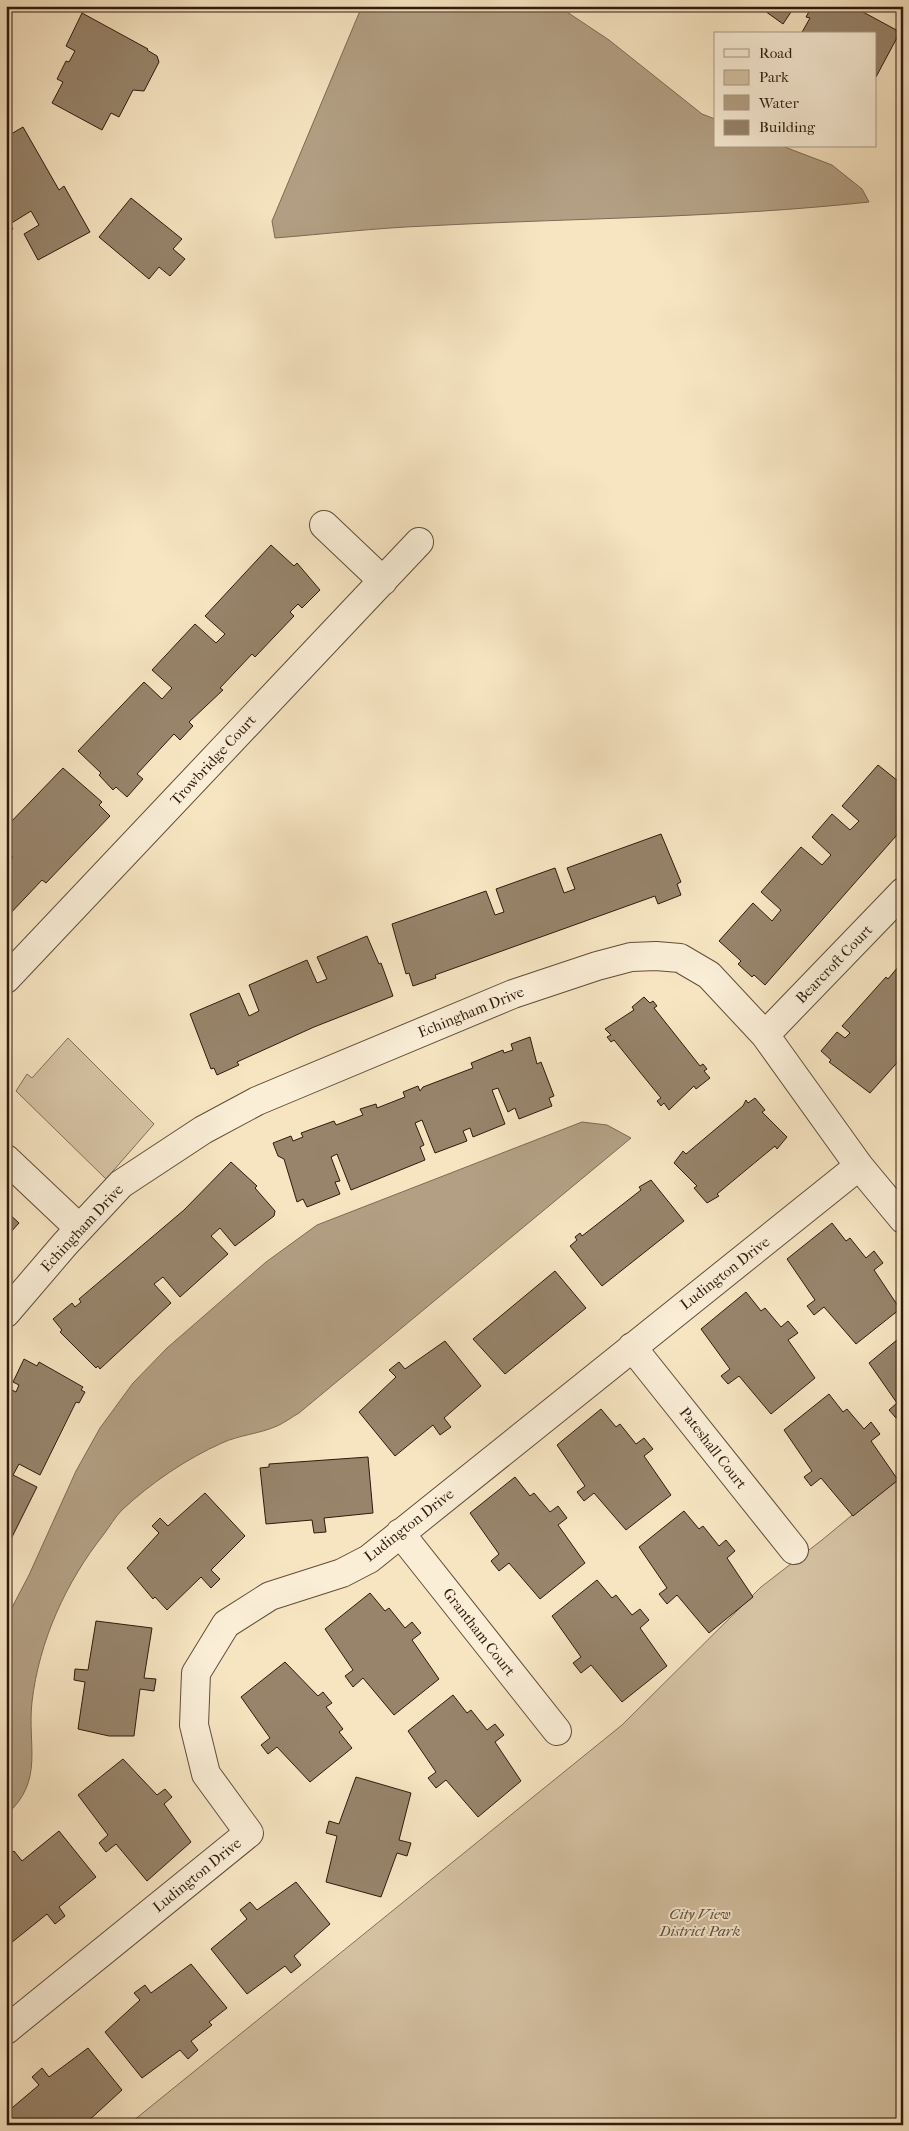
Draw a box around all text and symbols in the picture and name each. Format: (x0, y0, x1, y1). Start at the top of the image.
legend (714, 32, 876, 148)
text: Road (759, 44, 793, 62)
text: Park (759, 68, 789, 86)
text: Water (758, 94, 799, 112)
text: Building (759, 118, 816, 136)
street label: Trowbridge Court (167, 711, 260, 809)
street label: Bearcroft Court (792, 921, 876, 1007)
street label: Echingham Drive (415, 982, 527, 1042)
street label: Echingham Drive (37, 1180, 128, 1275)
street label: Ludington Drive (677, 1232, 774, 1313)
street label: Pateshall Court (675, 1404, 751, 1493)
street label: Ludington Drive (361, 1484, 458, 1565)
street label: Grantham Court (439, 1584, 519, 1680)
street label: Ludington Drive (149, 1834, 245, 1916)
park label: City View District Park (659, 1905, 741, 1940)

